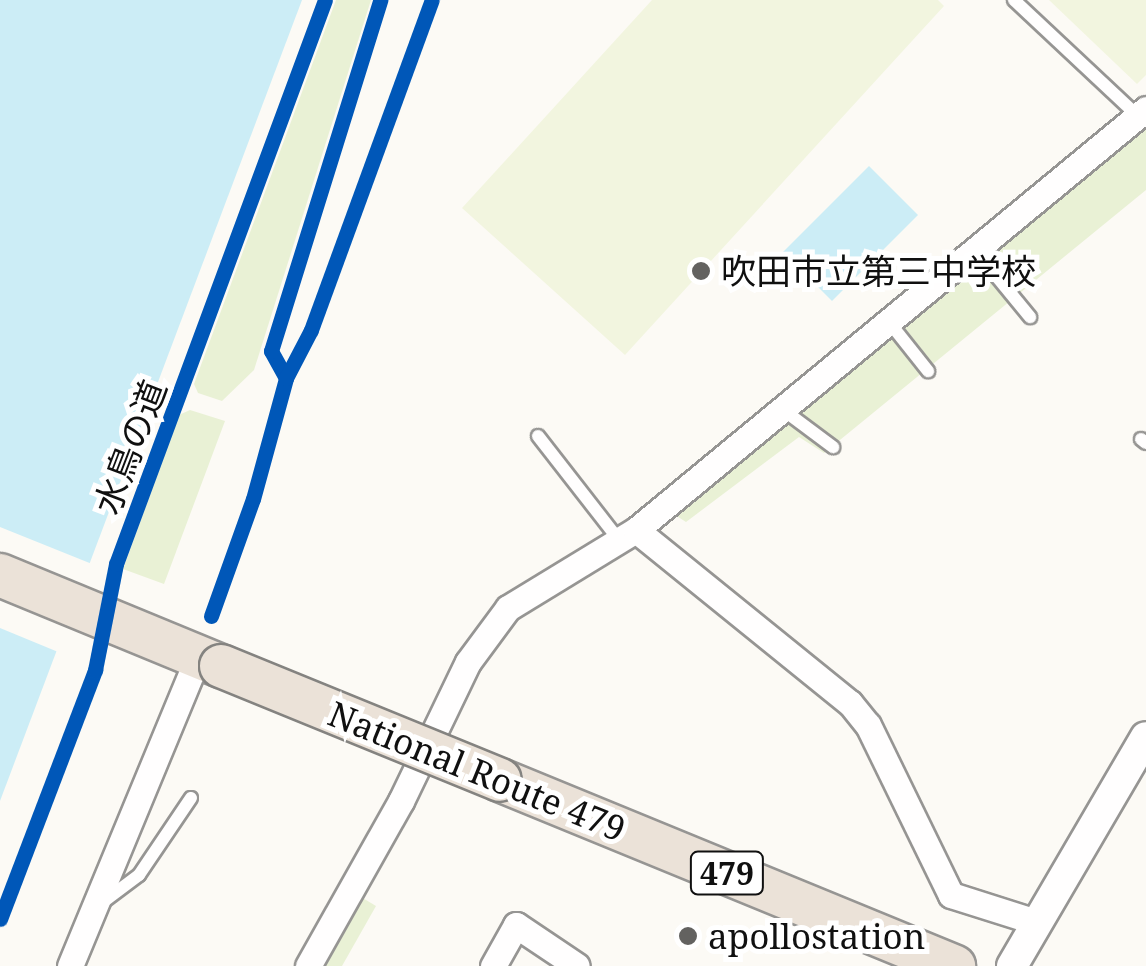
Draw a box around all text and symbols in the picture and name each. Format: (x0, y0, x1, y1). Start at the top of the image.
place label: 吹田市立第三中学校 (721, 250, 1036, 292)
marker: 吹田市立第三中学校 (690, 260, 712, 282)
street label: 水鳥の道 (85, 374, 175, 520)
street label: National Route 479 (322, 692, 632, 850)
road number: 479 (690, 846, 764, 900)
place label: apollostation (708, 915, 925, 957)
marker: apollostation (677, 925, 699, 947)

